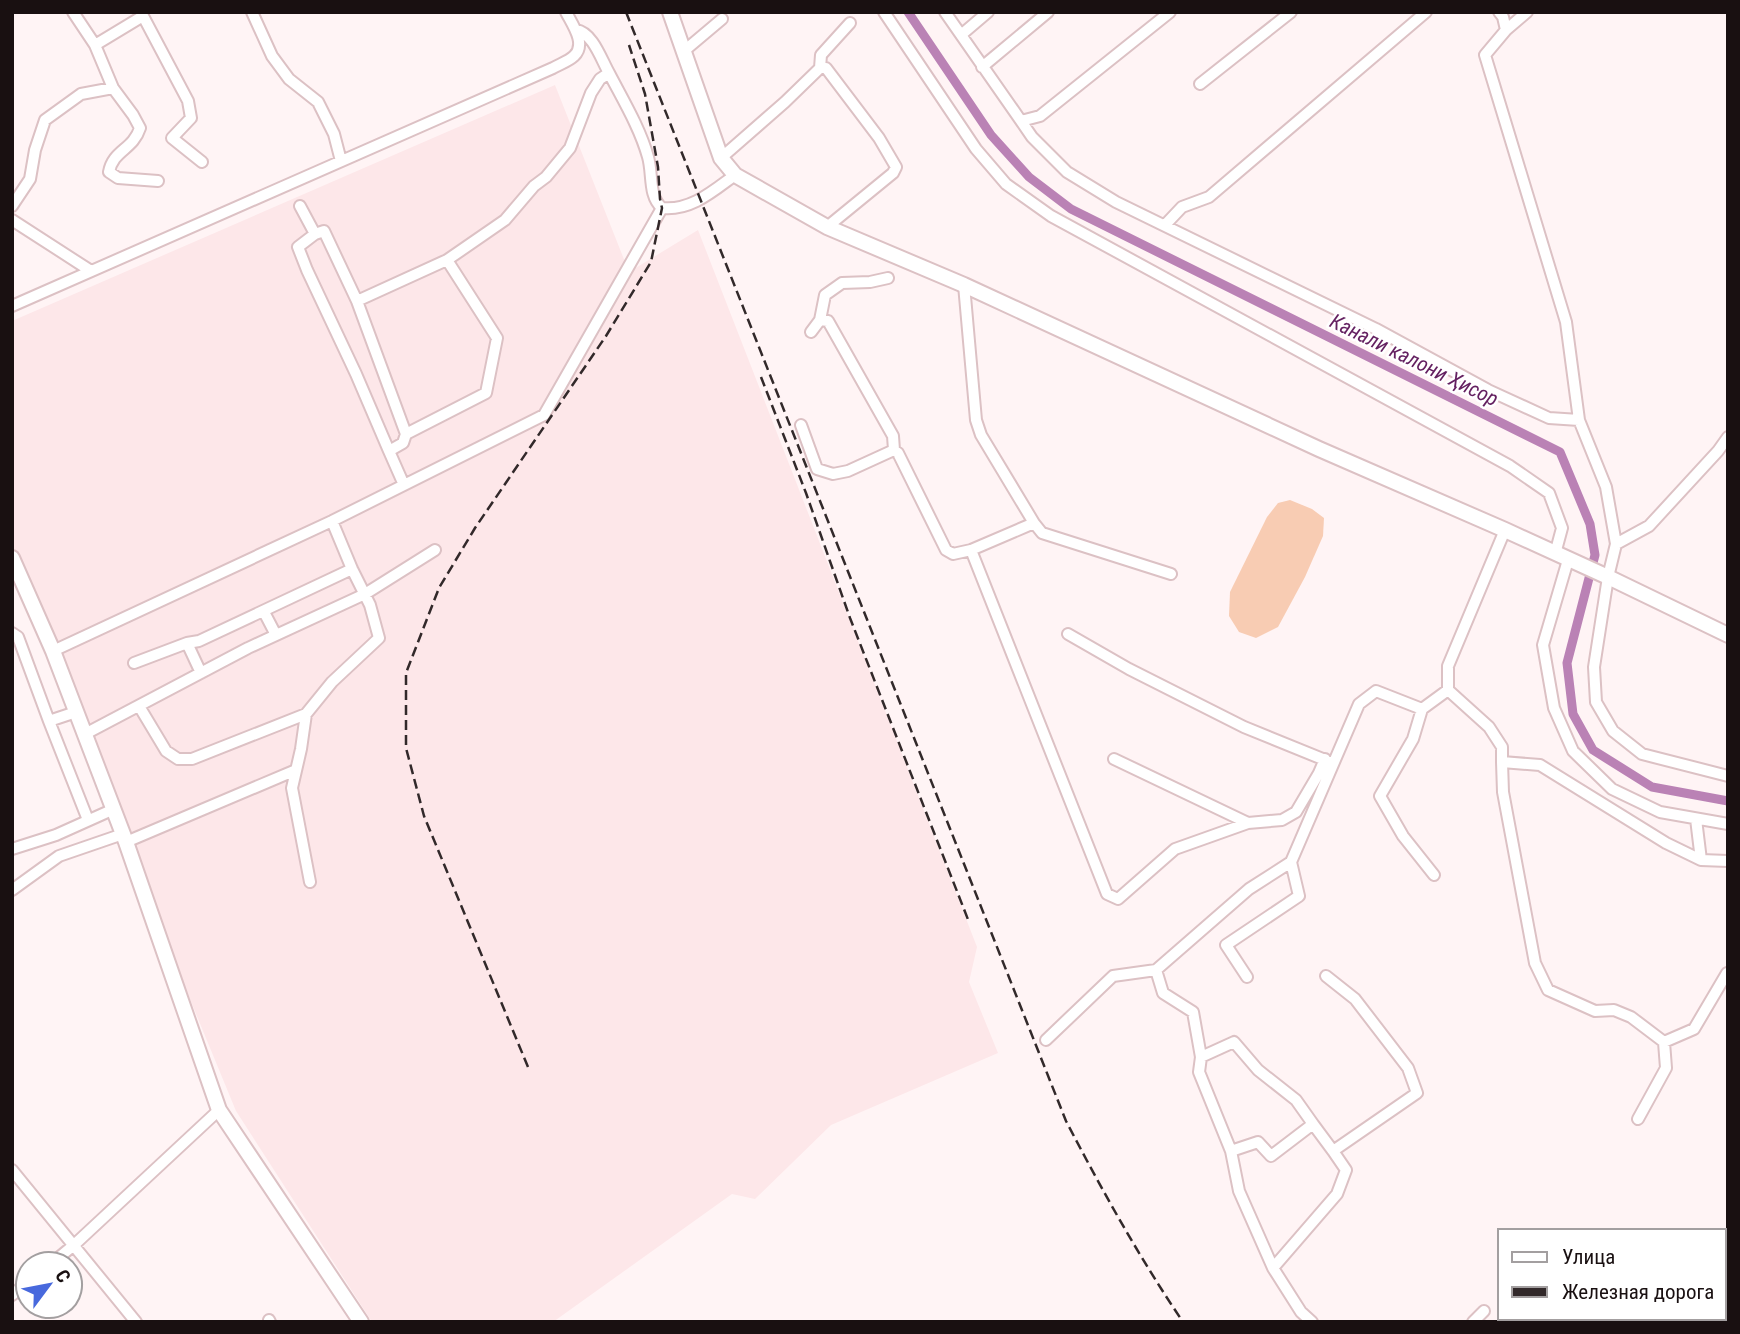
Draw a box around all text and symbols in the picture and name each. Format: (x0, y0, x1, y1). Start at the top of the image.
water label: Канали калони Ҳисор (1326, 309, 1502, 411)
legend (1498, 1229, 1726, 1320)
text: Улица (1562, 1245, 1615, 1269)
north arrow (14, 1250, 84, 1320)
text: С (50, 1266, 76, 1287)
text: Железная дорога (1562, 1280, 1714, 1304)

